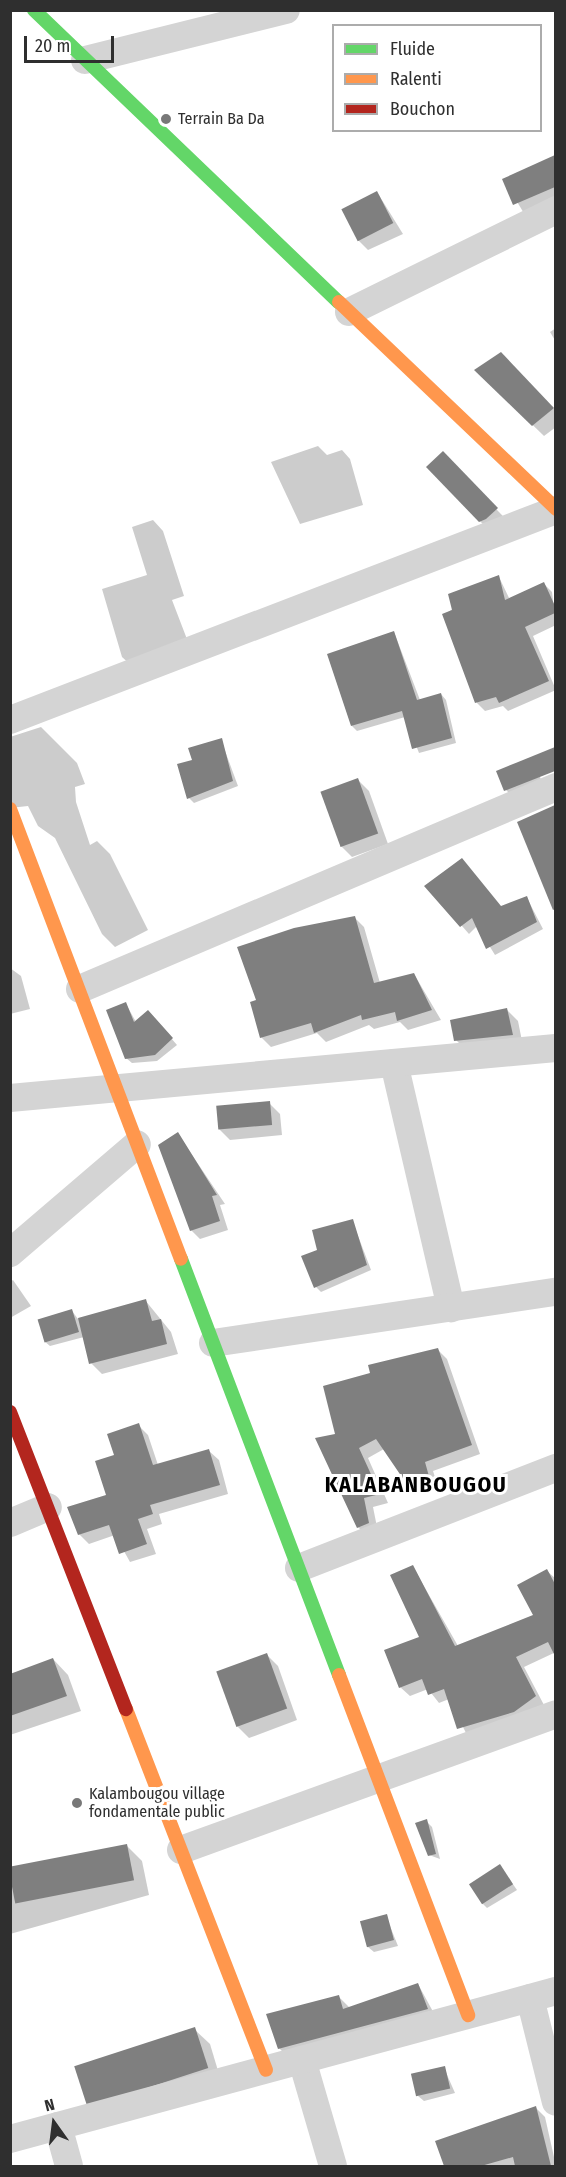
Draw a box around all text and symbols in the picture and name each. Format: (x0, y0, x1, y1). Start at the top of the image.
scale bar (27, 24, 117, 62)
legend (332, 24, 542, 132)
text: 20 m (35, 35, 70, 57)
text: Fluide (390, 38, 435, 60)
text: Ralenti (390, 68, 442, 90)
text: Bouchon (390, 98, 455, 120)
place label: Terrain Ba Da (178, 109, 264, 129)
marker: Terrain Ba Da (159, 112, 173, 126)
district label: KALABANBOUGOU (325, 1472, 507, 1498)
place label: Kalambougou village fondamentale public (89, 1784, 225, 1822)
marker: Kalambougou village fondamentale public (70, 1796, 84, 1810)
north arrow (24, 2093, 84, 2153)
text: N (43, 2095, 56, 2115)

